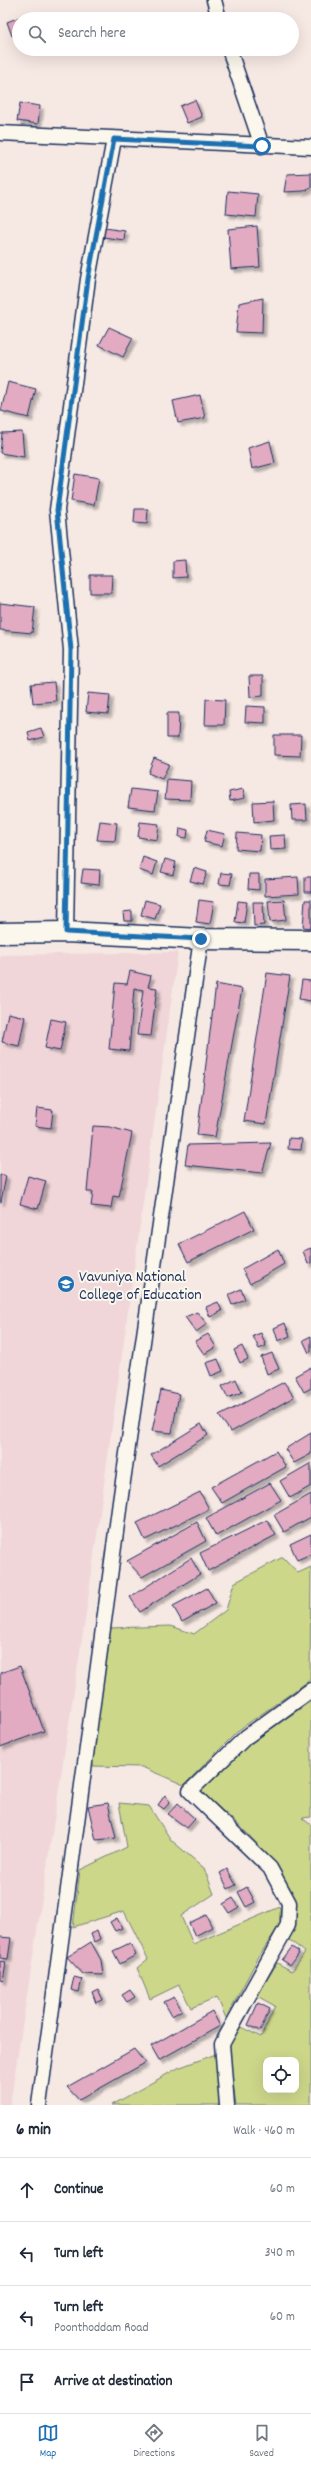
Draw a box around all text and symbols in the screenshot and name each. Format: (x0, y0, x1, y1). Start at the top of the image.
search box (12, 12, 299, 56)
icon: search (26, 23, 48, 45)
text: Search here (58, 23, 126, 45)
route start (253, 137, 271, 155)
route end (192, 930, 210, 948)
place label: Vavuniya National College of Education (79, 1266, 202, 1307)
school or university icon: Vavuniya National College of Education (56, 1274, 76, 1294)
map controls (263, 2057, 299, 2093)
button: locate (263, 2057, 299, 2093)
text: 6 min (16, 2119, 51, 2143)
text: Walk · 460 m (233, 2122, 295, 2141)
icon: ahead (16, 2179, 38, 2201)
text: Continue (54, 2179, 103, 2201)
text: 60 m (270, 2180, 295, 2199)
icon: left (16, 2243, 38, 2265)
text: Turn left (54, 2243, 103, 2265)
text: 340 m (265, 2244, 295, 2263)
text: Turn left (54, 2297, 103, 2319)
icon: left (16, 2307, 38, 2329)
text: 60 m (270, 2308, 295, 2327)
text: Poonthoddam Road (54, 2319, 149, 2338)
icon: arrive (16, 2371, 38, 2393)
text: Arrive at destination (54, 2371, 172, 2393)
tab: Map (37, 2422, 59, 2462)
tab: Directions (133, 2422, 175, 2462)
tab: Saved (249, 2422, 274, 2462)

